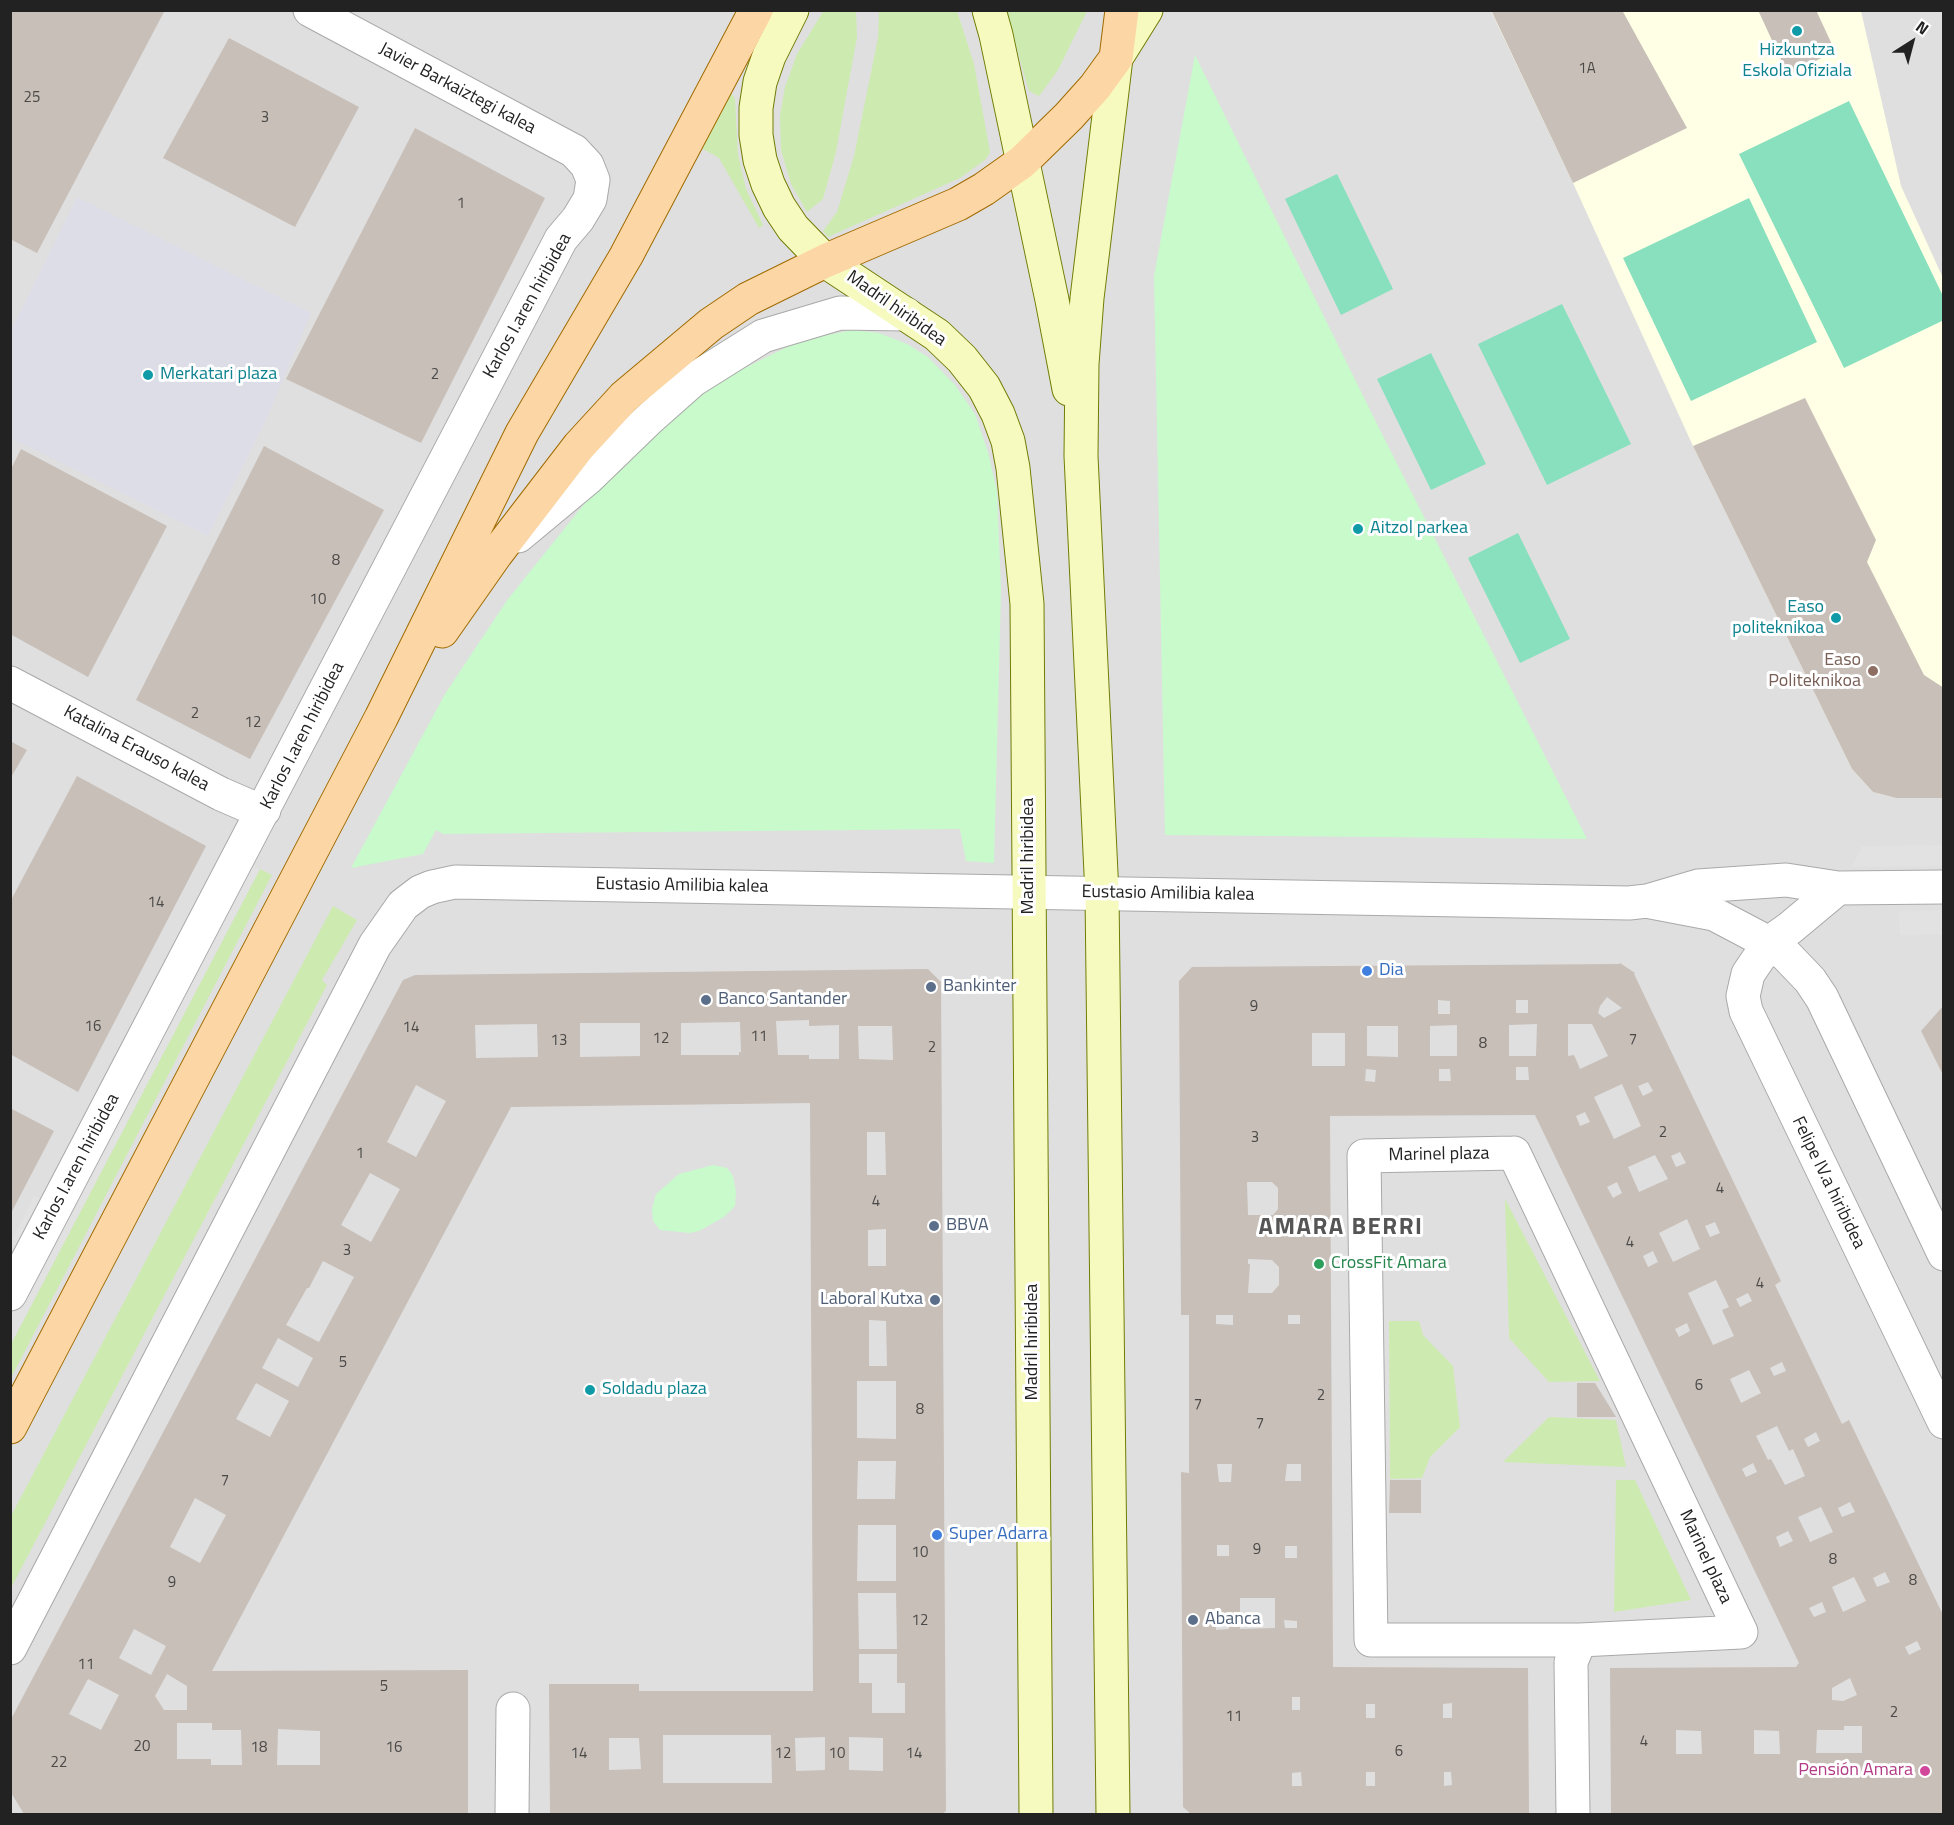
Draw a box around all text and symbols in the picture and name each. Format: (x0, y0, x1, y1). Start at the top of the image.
north arrow (1882, 12, 1942, 72)
text: N (1911, 14, 1934, 40)
marker: Hizkuntza Eskola Ofiziala (1790, 24, 1804, 38)
street label: Javier Barkaiztegi kalea (375, 39, 539, 139)
place label: Hizkuntza Eskola Ofiziala (1742, 40, 1852, 82)
house number: 1A (1578, 60, 1596, 78)
house number: 25 (24, 89, 40, 107)
house number: 3 (261, 109, 269, 127)
house number: 1 (457, 195, 465, 213)
street label: Karlos I.aren hiribidea (479, 230, 577, 382)
street label: Madril hiribidea (842, 267, 950, 351)
place label: Merkatari plaza (160, 364, 277, 386)
house number: 2 (431, 366, 439, 384)
marker: Merkatari plaza (141, 368, 155, 382)
place label: Aitzol parkea (1370, 518, 1468, 540)
marker: Aitzol parkea (1351, 522, 1365, 536)
house number: 8 (332, 552, 340, 570)
house number: 10 (310, 591, 326, 609)
place label: Easo politeknikoa (1732, 597, 1824, 640)
marker: Easo politeknikoa (1829, 611, 1843, 625)
place label: Easo Politeknikoa (1768, 650, 1861, 692)
street label: Karlos I.aren hiribidea (257, 659, 349, 813)
marker: Easo Politeknikoa (1866, 664, 1880, 678)
street label: Katalina Erauso kalea (60, 701, 212, 797)
house number: 2 (191, 705, 199, 723)
house number: 12 (245, 714, 261, 732)
street label: Madril hiribidea (1018, 798, 1040, 914)
street label: Eustasio Amilibia kalea (595, 874, 769, 898)
street label: Eustasio Amilibia kalea (1081, 882, 1255, 906)
house number: 14 (148, 894, 164, 912)
place label: Dia (1379, 960, 1404, 982)
marker: Dia (1360, 964, 1374, 978)
place label: Bankinter (943, 976, 1017, 998)
marker: Bankinter (924, 980, 938, 994)
place label: Banco Santander (718, 989, 847, 1011)
marker: Banco Santander (699, 993, 713, 1007)
house number: 9 (1250, 998, 1258, 1016)
house number: 16 (85, 1018, 101, 1036)
house number: 14 (403, 1019, 419, 1037)
house number: 11 (751, 1028, 767, 1046)
house number: 12 (653, 1030, 669, 1048)
house number: 7 (1629, 1031, 1637, 1049)
house number: 13 (551, 1032, 567, 1050)
house number: 8 (1479, 1035, 1487, 1053)
house number: 2 (928, 1039, 936, 1057)
street label: Karlos I.aren hiribidea (29, 1090, 125, 1244)
street label: Felipe IV.a hiribidea (1787, 1113, 1869, 1253)
house number: 2 (1659, 1124, 1667, 1142)
house number: 3 (1251, 1129, 1259, 1147)
street label: Marinel plaza (1388, 1143, 1490, 1167)
house number: 1 (356, 1145, 364, 1163)
house number: 4 (1716, 1180, 1724, 1198)
house number: 4 (872, 1193, 880, 1211)
district label: AMARA BERRI (1259, 1214, 1423, 1242)
place label: BBVA (946, 1215, 989, 1237)
marker: BBVA (927, 1219, 941, 1233)
house number: 4 (1626, 1234, 1634, 1252)
house number: 3 (343, 1242, 351, 1260)
place label: CrossFit Amara (1331, 1253, 1447, 1275)
marker: CrossFit Amara (1312, 1257, 1326, 1271)
house number: 4 (1756, 1275, 1764, 1293)
street label: Madril hiribidea (1022, 1284, 1044, 1400)
place label: Laboral Kutxa (820, 1289, 923, 1311)
marker: Laboral Kutxa (928, 1293, 942, 1307)
house number: 5 (339, 1354, 347, 1372)
house number: 6 (1695, 1377, 1703, 1395)
place label: Soldadu plaza (602, 1379, 707, 1401)
marker: Soldadu plaza (583, 1383, 597, 1397)
house number: 2 (1317, 1387, 1325, 1405)
house number: 7 (1194, 1396, 1202, 1414)
house number: 8 (916, 1401, 924, 1419)
house number: 7 (1256, 1415, 1264, 1433)
house number: 7 (221, 1472, 229, 1490)
street label: Marinel plaza (1674, 1507, 1736, 1607)
place label: Super Adarra (949, 1524, 1048, 1546)
marker: Super Adarra (930, 1528, 944, 1542)
house number: 9 (1253, 1541, 1261, 1559)
house number: 10 (912, 1544, 928, 1562)
house number: 8 (1829, 1551, 1837, 1569)
house number: 8 (1909, 1572, 1917, 1590)
house number: 9 (168, 1574, 176, 1592)
place label: Abanca (1205, 1609, 1261, 1631)
house number: 12 (912, 1612, 928, 1630)
marker: Abanca (1186, 1613, 1200, 1627)
house number: 11 (78, 1656, 94, 1674)
house number: 5 (380, 1678, 388, 1696)
house number: 2 (1890, 1704, 1898, 1722)
house number: 11 (1226, 1708, 1242, 1726)
house number: 4 (1640, 1733, 1648, 1751)
house number: 20 (134, 1738, 150, 1756)
house number: 18 (251, 1739, 267, 1757)
house number: 16 (386, 1739, 402, 1757)
house number: 6 (1395, 1743, 1403, 1761)
house number: 14 (571, 1745, 587, 1763)
house number: 12 (775, 1745, 791, 1763)
house number: 10 (829, 1745, 845, 1763)
house number: 14 (906, 1745, 922, 1763)
house number: 22 (51, 1754, 67, 1772)
place label: Pensión Amara (1798, 1760, 1913, 1782)
marker: Pensión Amara (1918, 1764, 1932, 1778)

